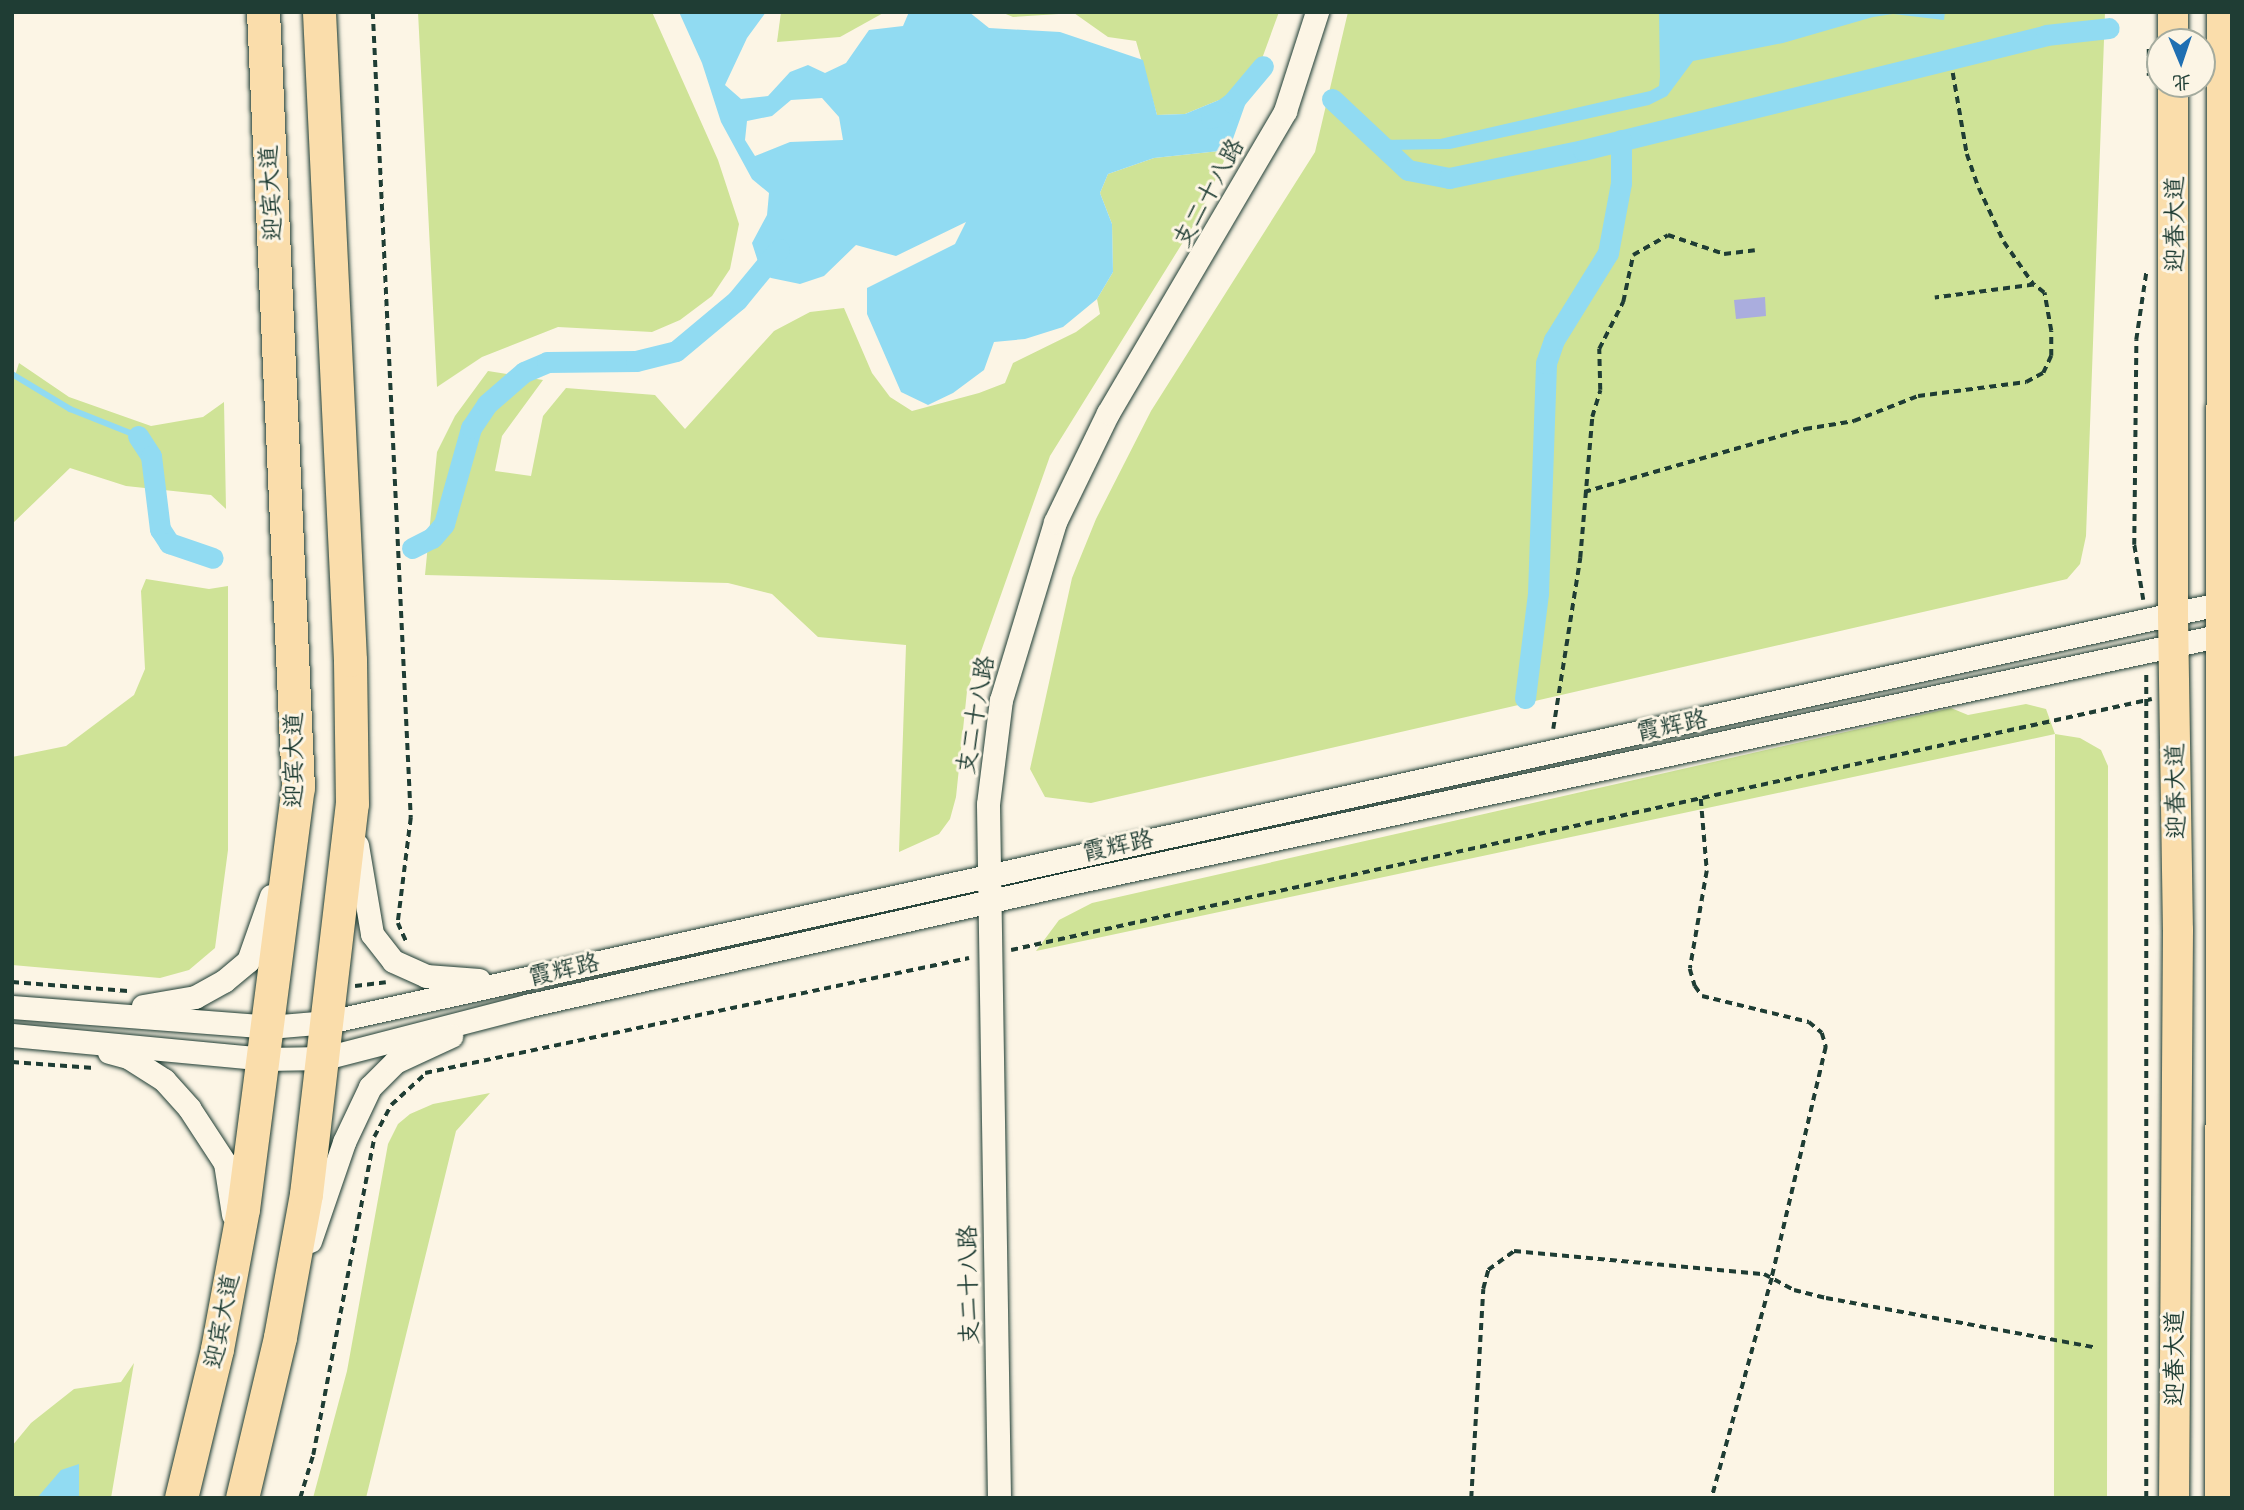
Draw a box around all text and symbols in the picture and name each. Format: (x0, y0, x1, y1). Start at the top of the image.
north arrow (2146, 28, 2216, 98)
text: 北 (2172, 70, 2192, 94)
street label: 支二十八路 (1167, 134, 1251, 252)
street label: 迎宾大道 (254, 144, 288, 242)
street label: 迎春大道 (2161, 176, 2189, 272)
street label: 支二十八路 (951, 653, 1001, 777)
street label: 霞辉路 (1634, 704, 1710, 748)
street label: 迎宾大道 (280, 712, 308, 808)
street label: 迎春大道 (2161, 743, 2191, 839)
street label: 霞辉路 (1080, 824, 1156, 868)
street label: 霞辉路 (526, 948, 602, 992)
street label: 支二十八路 (954, 1225, 984, 1345)
street label: 迎宾大道 (199, 1271, 245, 1371)
street label: 迎春大道 (2161, 1310, 2189, 1406)

